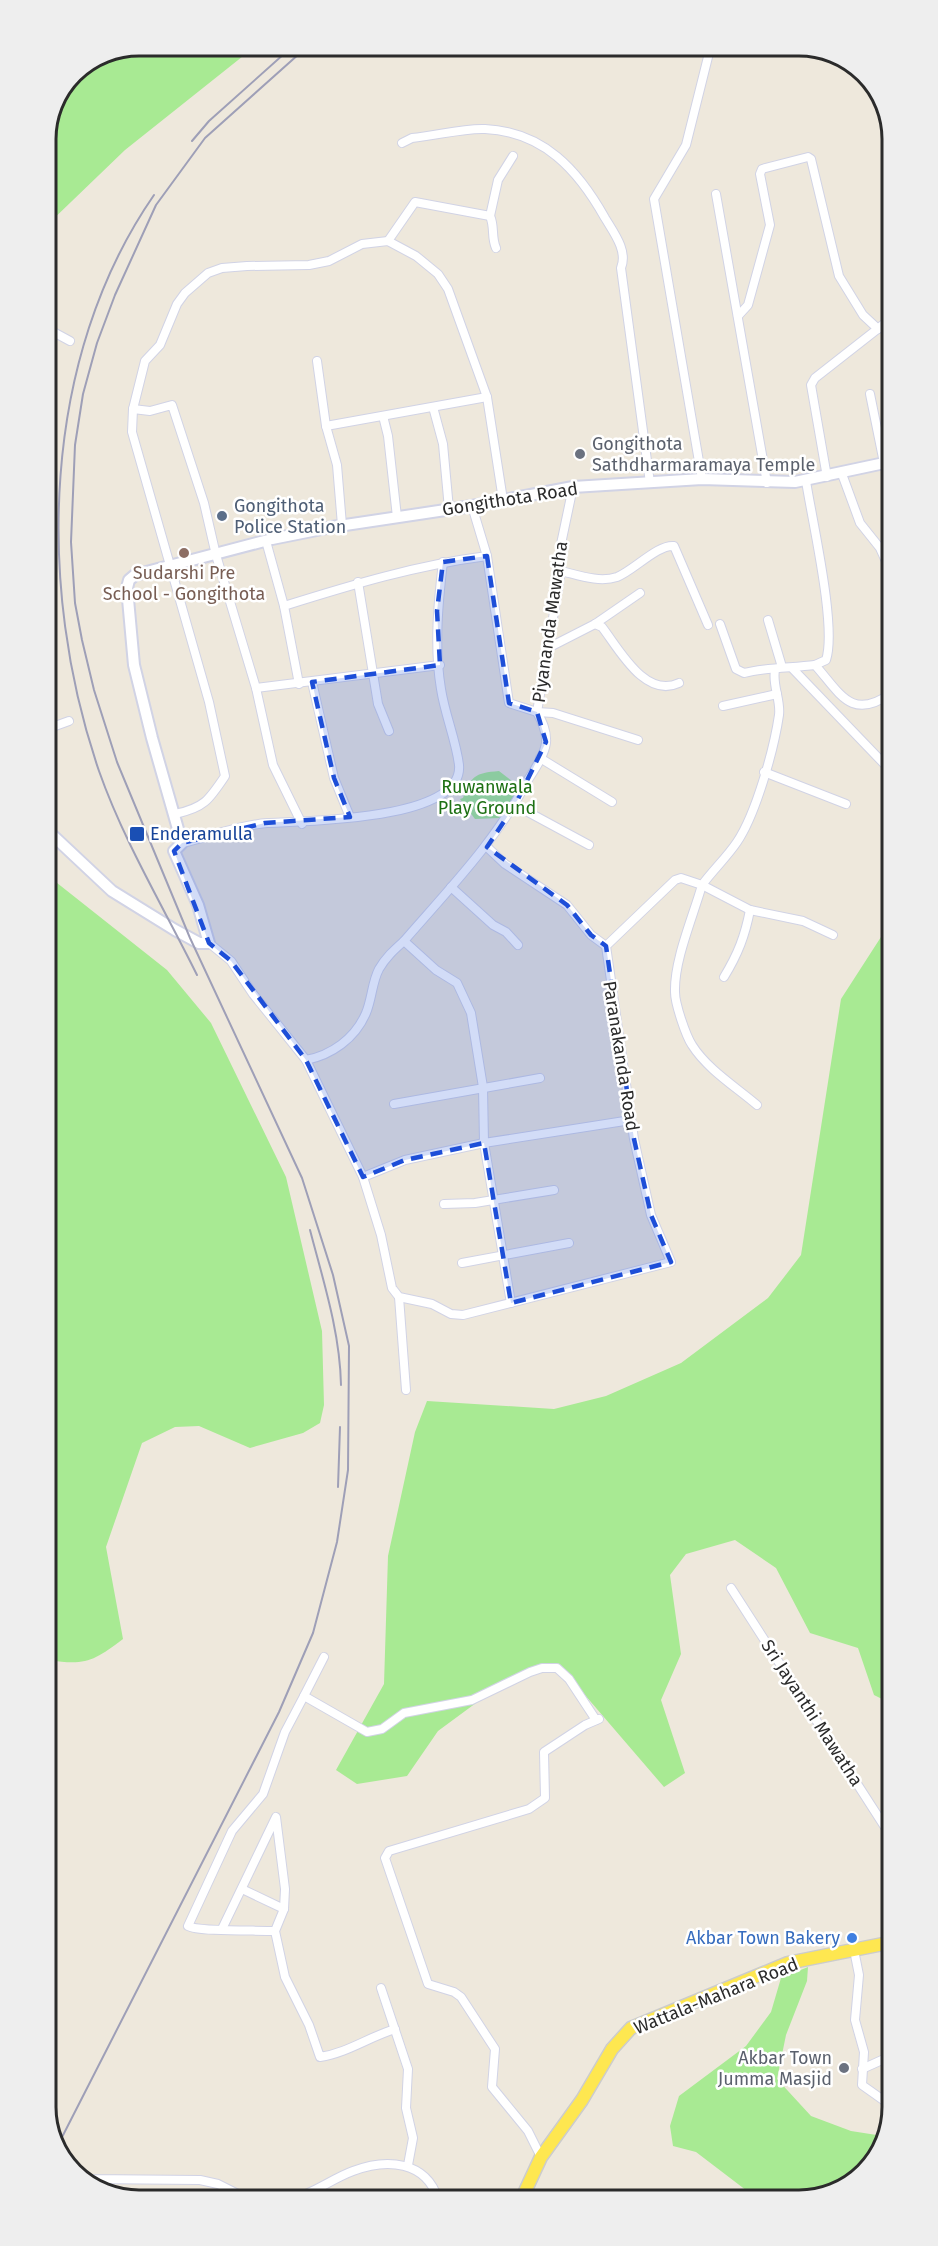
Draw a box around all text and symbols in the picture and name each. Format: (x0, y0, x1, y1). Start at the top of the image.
place label: Gongithota Sathdharmaramaya Temple (592, 433, 815, 476)
marker: Gongithota Sathdharmaramaya Temple (573, 447, 587, 461)
street label: Gongithota Road (441, 477, 579, 521)
place label: Gongithota Police Station (234, 495, 346, 538)
marker: Gongithota Police Station (215, 509, 229, 523)
street label: Piyananda Mawatha (528, 540, 572, 704)
marker: Sudarshi Pre School - Gongithota (177, 546, 191, 560)
place label: Sudarshi Pre School - Gongithota (103, 562, 265, 605)
park label: Ruwanwala Play Ground (438, 776, 536, 819)
place label: Enderamulla (150, 823, 253, 845)
marker: Enderamulla (128, 825, 146, 843)
street label: Paranakanda Road (598, 979, 644, 1133)
street label: Sri Jayanthi Mawatha (756, 1636, 868, 1790)
place label: Akbar Town Bakery (686, 1927, 840, 1949)
marker: Akbar Town Bakery (845, 1931, 859, 1945)
street label: Wattala-Mahara Road (631, 1953, 801, 2039)
place label: Akbar Town Jumma Masjid (718, 2047, 832, 2090)
marker: Akbar Town Jumma Masjid (837, 2061, 851, 2075)

